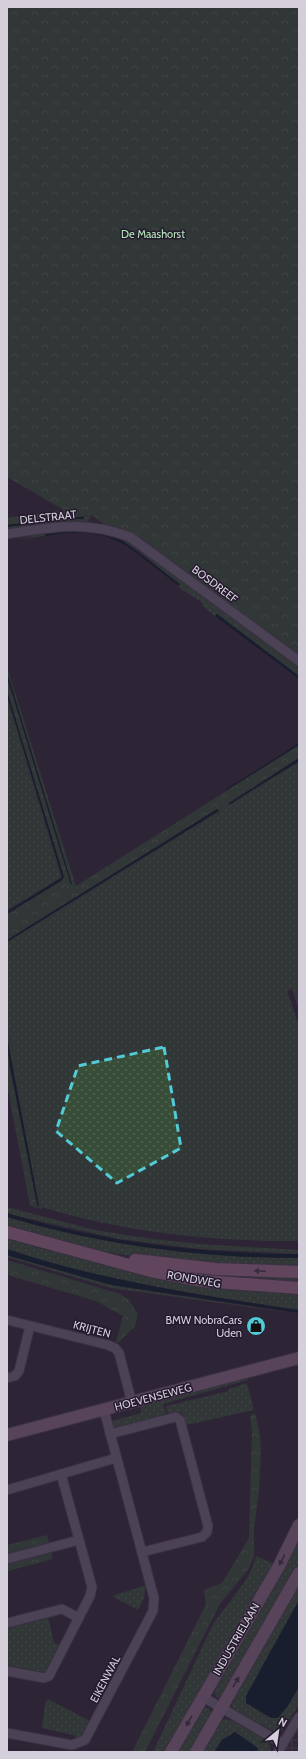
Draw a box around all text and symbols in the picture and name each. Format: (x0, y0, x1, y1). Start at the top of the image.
park label: De Maashorst (121, 227, 185, 241)
street label: DELSTRAAT (19, 507, 77, 527)
street label: BOSDREEF (189, 562, 241, 606)
street label: RONDWEG (166, 1267, 222, 1291)
one-way arrow (254, 1267, 266, 1274)
place label: BMW NobraCars Uden (166, 1313, 242, 1340)
shop icon: BMW NobraCars Uden (245, 1315, 267, 1337)
street label: KRIJTEN (72, 1317, 112, 1341)
street label: HOEVENSEWEG (113, 1380, 193, 1414)
one-way arrow (278, 1554, 285, 1566)
street label: INDUSTRIELAAN (210, 1600, 262, 1678)
street label: EIKENWAL (87, 1653, 123, 1705)
one-way arrow (233, 1676, 240, 1688)
north arrow (258, 1711, 298, 1751)
text: N (276, 1714, 290, 1730)
one-way arrow (185, 1715, 192, 1727)

